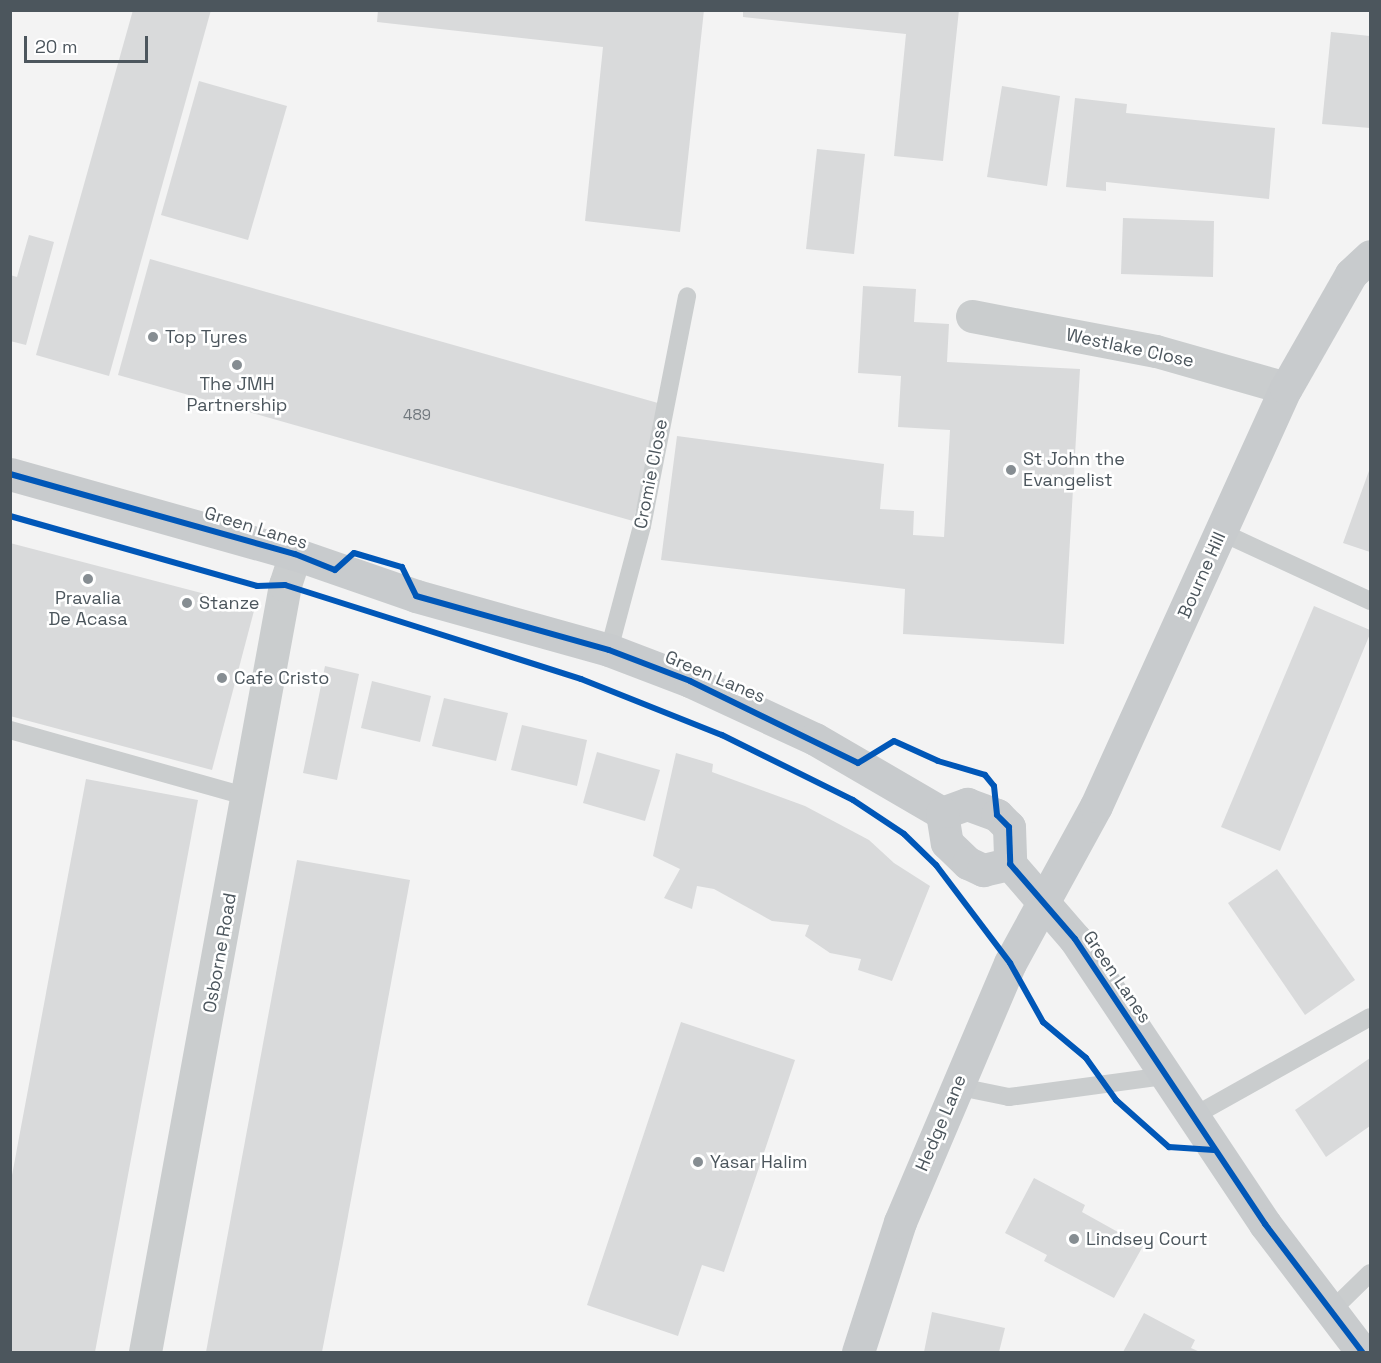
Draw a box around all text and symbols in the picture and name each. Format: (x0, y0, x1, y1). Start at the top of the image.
scale bar (27, 24, 152, 62)
text: 20 m (35, 35, 78, 58)
street label: Westlake Close (1064, 324, 1196, 372)
place label: Top Tyres (165, 326, 248, 348)
marker: Top Tyres (146, 330, 160, 344)
marker: The JMH Partnership (230, 358, 244, 372)
place label: The JMH Partnership (187, 374, 287, 416)
house number: 489 (403, 406, 431, 424)
street label: Cromie Close (630, 417, 672, 531)
place label: St John the Evangelist (1023, 449, 1125, 492)
marker: St John the Evangelist (1004, 463, 1018, 477)
street label: Green Lanes (202, 502, 310, 554)
street label: Bourne Hill (1173, 529, 1231, 621)
marker: Pravalia De Acasa (81, 572, 95, 586)
place label: Pravalia De Acasa (48, 588, 128, 630)
place label: Stanze (199, 592, 259, 614)
marker: Stanze (180, 596, 194, 610)
street label: Green Lanes (662, 646, 768, 708)
place label: Cafe Cristo (234, 667, 329, 689)
marker: Cafe Cristo (215, 671, 229, 685)
street label: Osborne Road (199, 891, 241, 1015)
street label: Green Lanes (1078, 927, 1156, 1027)
street label: Hedge Lane (911, 1071, 971, 1175)
place label: Yasar Halim (710, 1151, 807, 1173)
marker: Yasar Halim (691, 1155, 705, 1169)
place label: Lindsey Court (1086, 1228, 1207, 1250)
marker: Lindsey Court (1067, 1232, 1081, 1246)

